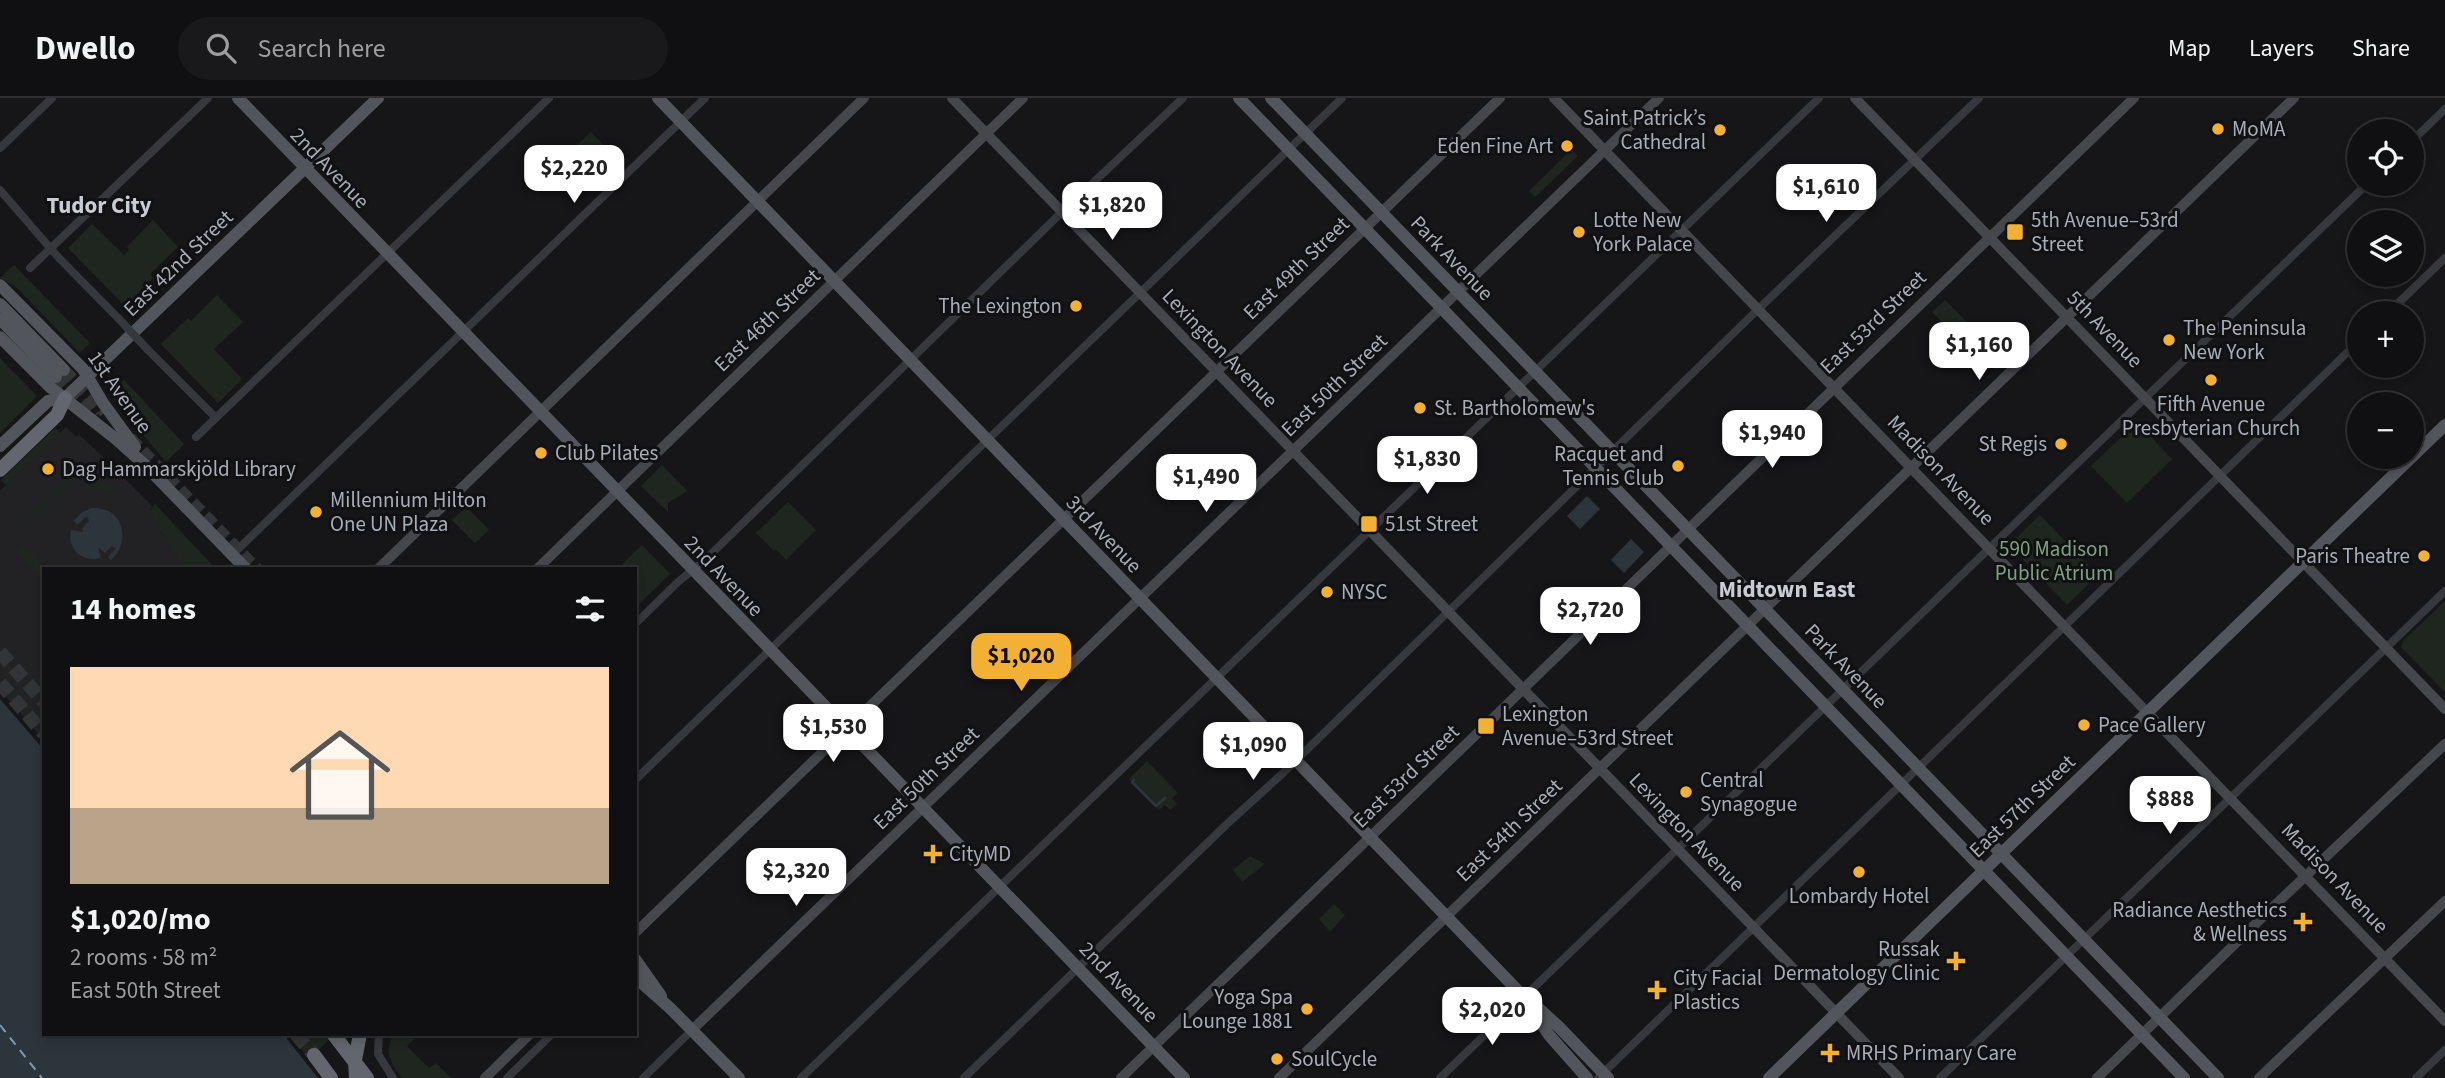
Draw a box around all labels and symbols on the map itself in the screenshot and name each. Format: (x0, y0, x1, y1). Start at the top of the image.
place label: Saint Patrick’s Cathedral (1583, 103, 1706, 157)
place label: MoMA (2232, 114, 2286, 144)
street label: 2nd Avenue (284, 121, 376, 215)
marker: MoMA (2210, 121, 2226, 137)
marker: Saint Patrick’s Cathedral (1712, 122, 1728, 138)
place label: Eden Fine Art (1437, 131, 1553, 161)
marker: Eden Fine Art (1559, 138, 1575, 154)
pin: $2,220 (517, 146, 631, 205)
pin: $1,610 (1769, 164, 1883, 224)
pin: $1,820 (1055, 183, 1169, 242)
district label: Tudor City (46, 189, 152, 222)
street label: East 42nd Street (116, 203, 240, 323)
place label: Lotte New York Palace (1592, 205, 1692, 259)
place label: 5th Avenue–53rd Street (2031, 205, 2179, 259)
street label: East 49th Street (1236, 209, 1356, 327)
street label: Park Avenue (1404, 209, 1500, 307)
marker: 5th Avenue–53rd Street (2005, 222, 2025, 242)
marker: Lotte New York Palace (1571, 224, 1587, 240)
street label: East 46th Street (707, 261, 827, 379)
street label: East 53rd Street (1813, 263, 1933, 381)
street label: Lexington Avenue (1155, 282, 1285, 414)
street label: 5th Avenue (2060, 283, 2150, 375)
place label: The Lexington (938, 291, 1062, 321)
marker: The Lexington (1068, 298, 1084, 314)
place label: The Peninsula New York (2183, 313, 2306, 367)
pin: $1,160 (1922, 322, 2036, 382)
street label: East 50th Street (1274, 326, 1394, 444)
marker: The Peninsula New York (2161, 332, 2177, 348)
street label: 1st Avenue (81, 345, 159, 439)
marker: Fifth Avenue Presbyterian Church (2203, 372, 2219, 388)
place label: Fifth Avenue Presbyterian Church (2122, 389, 2300, 443)
place label: St. Bartholomew's (1434, 393, 1595, 423)
marker: St. Bartholomew's (1412, 400, 1428, 416)
street label: Madison Avenue (1880, 408, 2002, 532)
pin: $1,940 (1715, 410, 1829, 470)
place label: St Regis (1978, 429, 2047, 459)
pin: $1,830 (1370, 436, 1484, 496)
marker: St Regis (2053, 436, 2069, 452)
place label: Club Pilates (555, 438, 659, 468)
place label: Racquet and Tennis Club (1554, 439, 1664, 493)
marker: Club Pilates (533, 445, 549, 461)
place label: Dag Hammarskjöld Library (62, 454, 296, 484)
pin: $1,490 (1149, 454, 1263, 514)
marker: Racquet and Tennis Club (1670, 458, 1686, 474)
marker: Dag Hammarskjöld Library (40, 461, 56, 477)
place label: Millennium Hilton One UN Plaza (330, 485, 487, 539)
street label: 3rd Avenue (1059, 488, 1149, 580)
marker: Millennium Hilton One UN Plaza (308, 504, 324, 520)
place label: 51st Street (1385, 509, 1478, 539)
marker: 51st Street (1359, 514, 1379, 534)
street label: 2nd Avenue (678, 529, 770, 623)
park label: 590 Madison Public Atrium (1995, 534, 2113, 588)
place label: Paris Theatre (2295, 541, 2410, 571)
marker: Paris Theatre (2416, 548, 2432, 564)
district label: Midtown East (1719, 573, 1856, 606)
place label: NYSC (1341, 577, 1387, 607)
marker: NYSC (1319, 584, 1335, 600)
pin: $2,720 (1533, 588, 1647, 647)
street label: Park Avenue (1798, 617, 1894, 715)
pin: $1,020 (964, 634, 1078, 693)
place label: Lexington Avenue–53rd Street (1502, 699, 1673, 753)
pin: $1,530 (776, 704, 890, 764)
place label: Pace Gallery (2098, 710, 2206, 740)
marker: Lexington Avenue–53rd Street (1476, 716, 1496, 736)
street label: East 53rd Street (1346, 717, 1466, 835)
marker: Pace Gallery (2076, 717, 2092, 733)
street label: East 50th Street (866, 719, 986, 837)
pin: $1,090 (1196, 722, 1310, 782)
street label: East 57th Street (1962, 747, 2082, 865)
place label: Central Synagogue (1700, 765, 1797, 819)
street label: Lexington Avenue (1622, 766, 1752, 898)
street label: East 54th Street (1449, 771, 1569, 889)
pin: $888 (2129, 776, 2211, 836)
marker: Central Synagogue (1678, 784, 1694, 800)
street label: Madison Avenue (2274, 816, 2396, 940)
place label: CityMD (949, 839, 1011, 869)
marker: CityMD (923, 844, 943, 864)
pin: $2,320 (739, 848, 853, 908)
marker: Lombardy Hotel (1851, 864, 1867, 880)
place label: Lombardy Hotel (1789, 881, 1929, 911)
place label: Radiance Aesthetics & Wellness (2112, 895, 2287, 949)
marker: Radiance Aesthetics & Wellness (2293, 912, 2313, 932)
place label: Russak Dermatology Clinic (1773, 934, 1941, 988)
street label: 2nd Avenue (1073, 935, 1165, 1029)
marker: Russak Dermatology Clinic (1946, 951, 1966, 971)
place label: City Facial Plastics (1673, 963, 1762, 1017)
marker: City Facial Plastics (1647, 980, 1667, 1000)
place label: Yoga Spa Lounge 1881 (1182, 982, 1293, 1036)
pin: $2,020 (1435, 988, 1549, 1047)
marker: Yoga Spa Lounge 1881 (1299, 1001, 1315, 1017)
place label: MRHS Primary Care (1846, 1038, 2017, 1068)
marker: MRHS Primary Care (1820, 1043, 1840, 1063)
place label: SoulCycle (1291, 1044, 1377, 1074)
marker: SoulCycle (1269, 1051, 1285, 1067)

